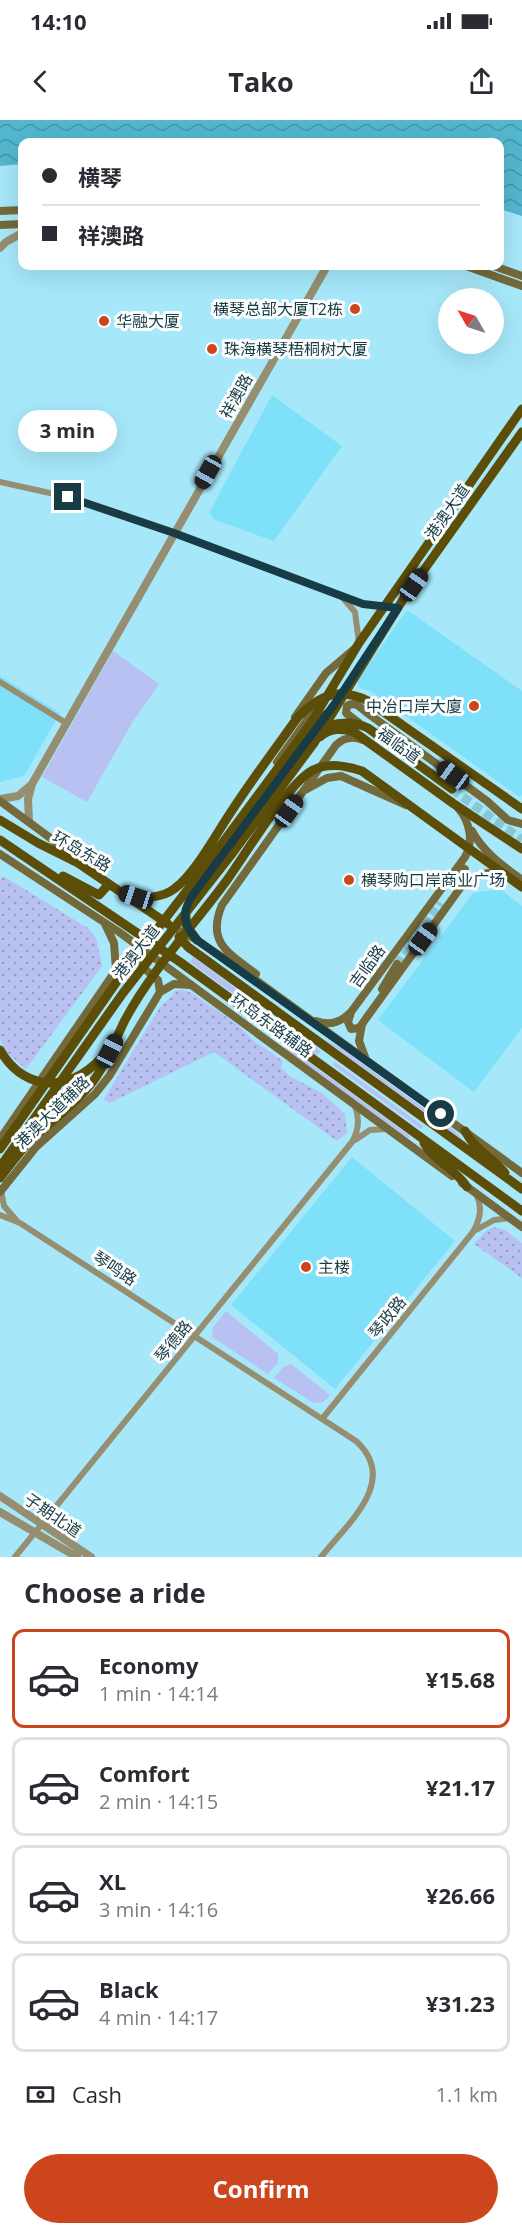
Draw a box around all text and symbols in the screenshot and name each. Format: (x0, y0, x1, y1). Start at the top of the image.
text: 14:10 (30, 6, 87, 36)
text: Tako (228, 63, 294, 100)
icon: back (24, 65, 57, 98)
icon: share (465, 65, 498, 98)
text: 横琴 (78, 162, 122, 192)
text: 祥澳路 (78, 220, 144, 250)
north arrow (438, 288, 504, 354)
map controls (438, 288, 504, 354)
place label: 横琴总部大厦T2栋 (213, 298, 343, 320)
marker: 横琴总部大厦T2栋 (348, 302, 362, 316)
place label: 华融大厦 (116, 310, 180, 332)
marker: 华融大厦 (97, 314, 111, 328)
place label: 珠海横琴梧桐树大厦 (224, 338, 368, 360)
marker: 珠海横琴梧桐树大厦 (205, 342, 219, 356)
street label: 祥澳路 (215, 370, 257, 422)
callout: 3 min (19, 410, 118, 452)
text: 3 min (40, 417, 95, 444)
car (191, 452, 225, 492)
street label: 港澳大道 (420, 479, 474, 545)
route end (54, 483, 81, 510)
car (396, 565, 432, 605)
place label: 中冶口岸大廈 (366, 695, 462, 717)
marker: 中冶口岸大廈 (467, 699, 481, 713)
street label: 福临道 (373, 722, 425, 768)
car (433, 757, 473, 793)
car (271, 791, 307, 831)
street label: 环岛东路 (49, 825, 115, 877)
place label: 横琴购口岸商业广场 (361, 869, 505, 891)
marker: 横琴购口岸商业广场 (342, 873, 356, 887)
car (116, 883, 156, 911)
car (405, 919, 441, 959)
street label: 港澳大道 (108, 920, 164, 984)
street label: 吉临路 (344, 940, 390, 992)
street label: 环岛东路辅路 (227, 988, 317, 1062)
car (94, 1031, 126, 1071)
street label: 港澳大道辅路 (10, 1071, 94, 1153)
route start (427, 1100, 454, 1127)
street label: 琴鸣路 (89, 1246, 141, 1290)
place label: 主楼 (318, 1256, 350, 1278)
marker: 主楼 (299, 1260, 313, 1274)
street label: 琴政路 (363, 1291, 411, 1343)
street label: 琴德路 (149, 1315, 197, 1367)
street label: 子期北道 (20, 1488, 86, 1542)
text: Choose a ride (24, 1574, 206, 1611)
text: Economy (99, 1650, 198, 1680)
icon: car (27, 1652, 81, 1706)
text: ¥15.68 (426, 1664, 495, 1694)
text: 1 min · 14:14 (99, 1680, 218, 1707)
text: Comfort (99, 1758, 190, 1788)
icon: car (27, 1760, 81, 1814)
text: ¥21.17 (426, 1772, 495, 1802)
text: 2 min · 14:15 (99, 1788, 218, 1815)
text: XL (99, 1866, 126, 1896)
icon: car (27, 1868, 81, 1922)
text: ¥26.66 (426, 1880, 495, 1910)
text: 3 min · 14:16 (99, 1896, 218, 1923)
text: Black (99, 1974, 159, 2004)
icon: car (27, 1976, 81, 2030)
text: ¥31.23 (426, 1988, 495, 2018)
text: 4 min · 14:17 (99, 2004, 218, 2031)
icon: cash (24, 2078, 57, 2111)
text: Cash (72, 2079, 122, 2109)
text: 1.1 km (436, 2081, 498, 2108)
button: Confirm (24, 2154, 498, 2223)

